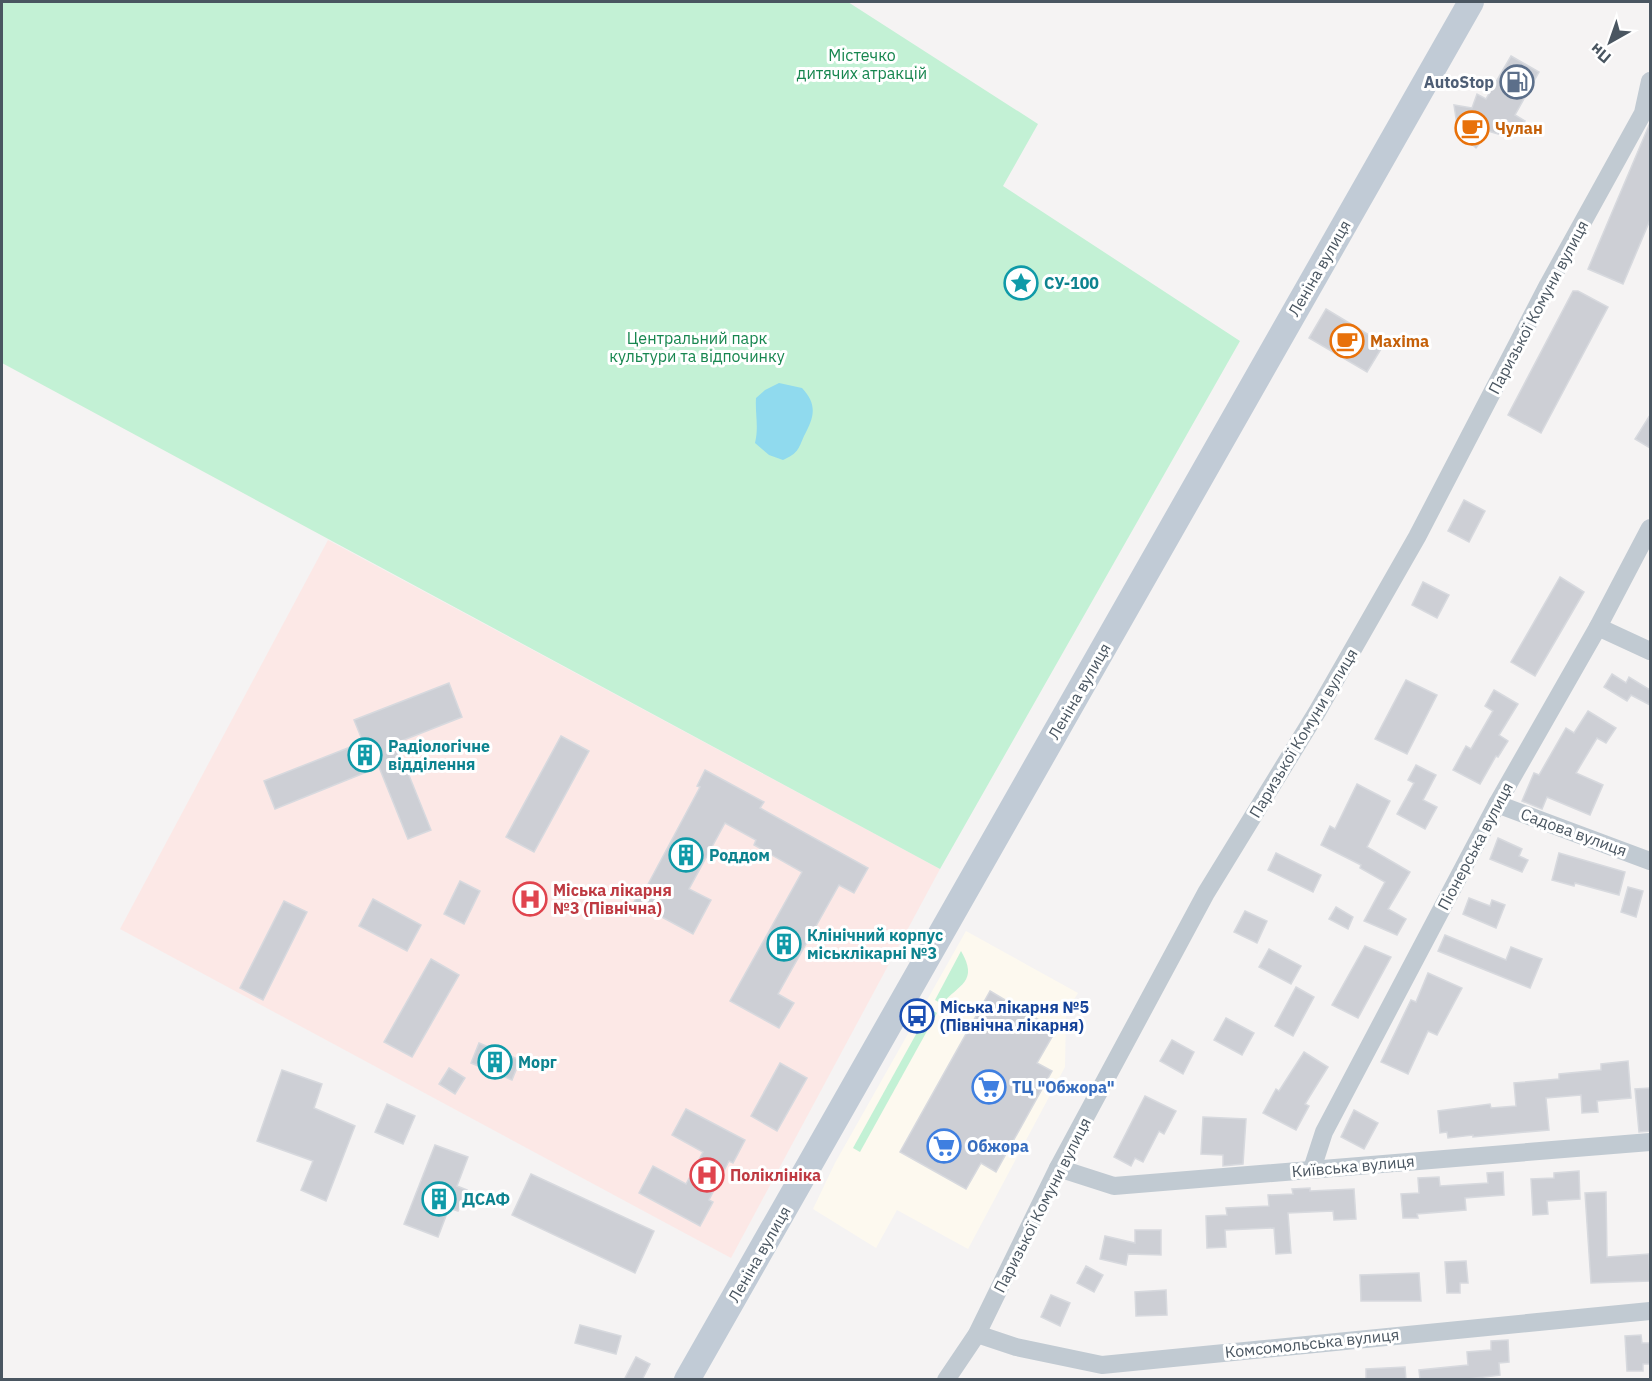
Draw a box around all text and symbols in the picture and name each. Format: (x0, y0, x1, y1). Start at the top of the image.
north arrow (1580, 12, 1640, 72)
text: Пн (1586, 39, 1615, 68)
park label: Містечко дитячих атракцій (797, 45, 927, 83)
fuel station icon: AutoStop (1499, 64, 1535, 100)
place label: AutoStop (1424, 72, 1494, 92)
cafe icon: Чулан (1454, 110, 1490, 146)
place label: Чулан (1495, 118, 1543, 138)
street label: Леніна вулиця (1283, 216, 1355, 320)
street label: Паризької Комуни вулиця (1484, 217, 1592, 397)
place icon: СУ-100 (1003, 265, 1039, 301)
place label: СУ-100 (1044, 273, 1099, 293)
cafe icon: Maxima (1329, 323, 1365, 359)
park label: Центральний парк культури та відпочинку (609, 328, 785, 366)
place label: Maxima (1370, 331, 1429, 351)
street label: Леніна вулиця (1043, 639, 1115, 743)
street label: Паризької Комуни вулиця (1244, 645, 1362, 821)
place label: Радіологічне відділення (388, 736, 490, 774)
building icon: Радіологічне відділення (347, 737, 383, 773)
street label: Піонерська вулиця (1433, 779, 1517, 913)
street label: Садова вулиця (1518, 804, 1630, 860)
building icon: Роддом (668, 837, 704, 873)
place label: Роддом (709, 845, 770, 865)
place label: Міська лікарня №3 (Північна) (553, 880, 672, 918)
hospital icon: Міська лікарня №3 (Північна) (512, 881, 548, 917)
place label: Клінічний корпус міськлікарні №3 (807, 925, 943, 963)
building icon: Клінічний корпус міськлікарні №3 (766, 926, 802, 962)
place label: Міська лікарня №5 (Північна лікарня) (940, 997, 1089, 1035)
bus stop icon: Міська лікарня №5 (Північна лікарня) (899, 998, 935, 1034)
building icon: Морг (477, 1044, 513, 1080)
place label: Морг (518, 1052, 557, 1072)
supermarket icon: ТЦ "Обжора" (971, 1069, 1007, 1105)
place label: ТЦ "Обжора" (1012, 1077, 1115, 1097)
street label: Паризької Комуни вулиця (989, 1114, 1095, 1296)
supermarket icon: Обжора (926, 1128, 962, 1164)
place label: Обжора (967, 1136, 1029, 1156)
street label: Київська вулиця (1291, 1151, 1415, 1181)
hospital icon: Поліклініка (689, 1157, 725, 1193)
place label: Поліклініка (730, 1165, 821, 1185)
building icon: ДСАФ (421, 1181, 457, 1217)
place label: ДСАФ (462, 1189, 510, 1209)
street label: Леніна вулиця (723, 1202, 795, 1306)
street label: Комсомольська вулиця (1224, 1324, 1400, 1362)

